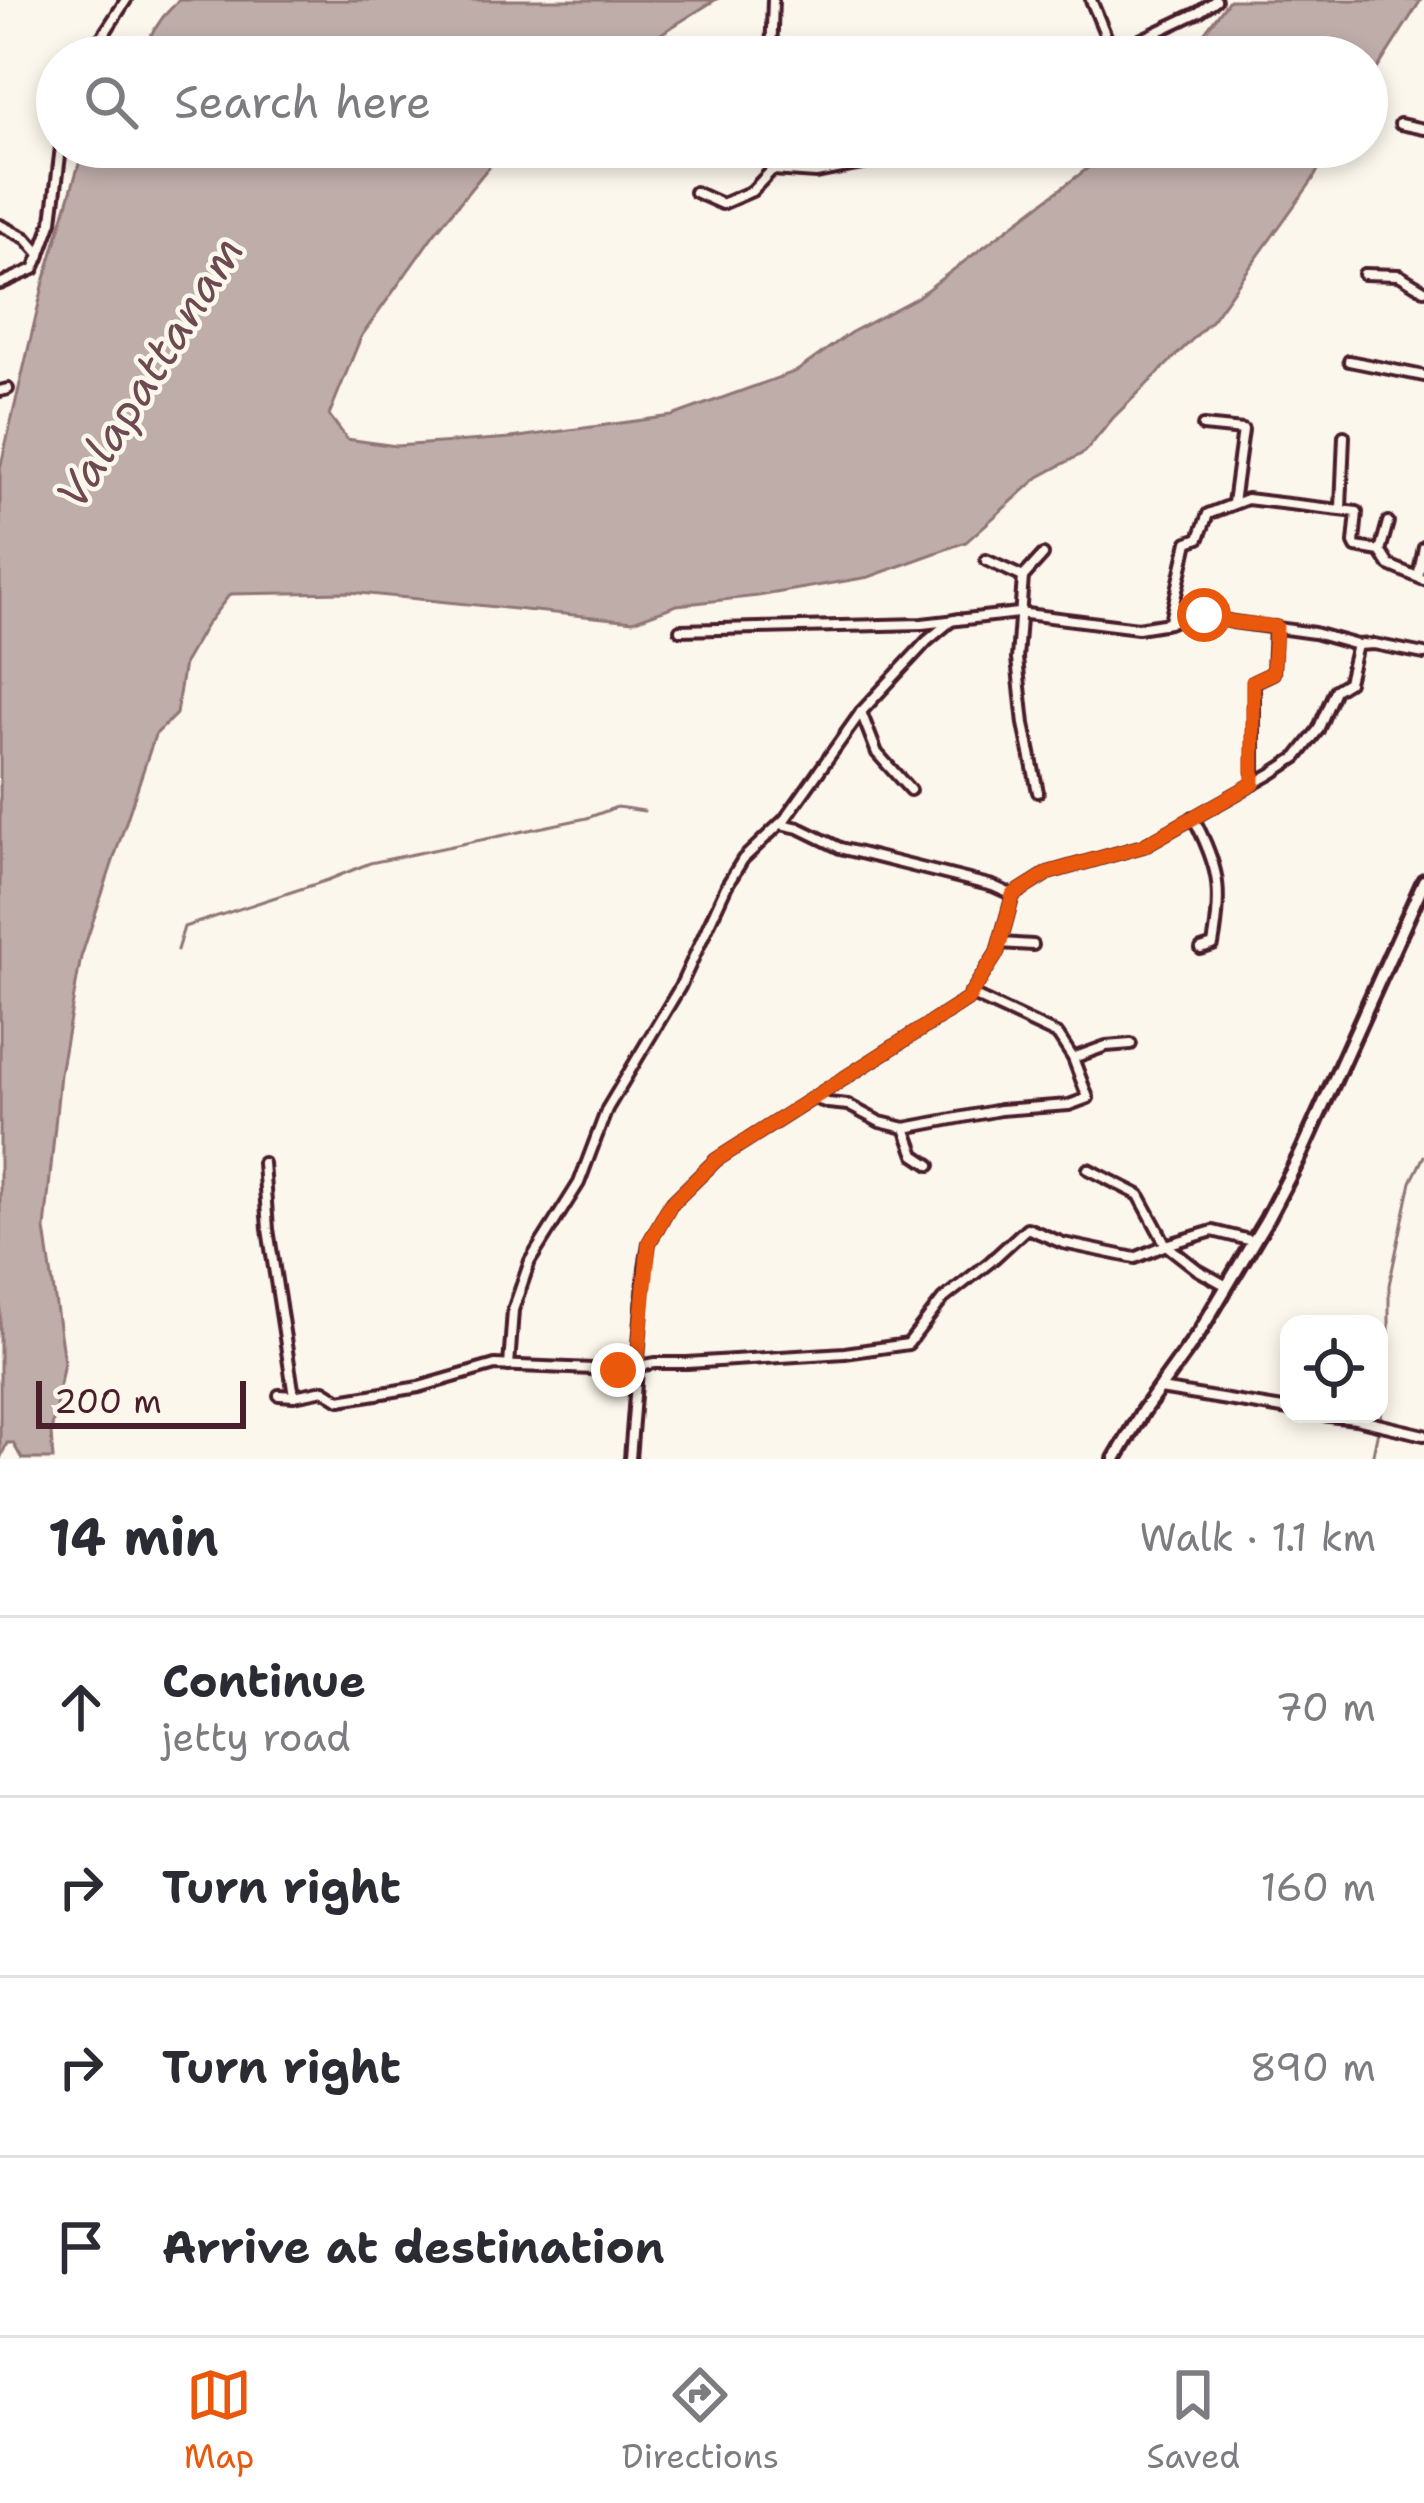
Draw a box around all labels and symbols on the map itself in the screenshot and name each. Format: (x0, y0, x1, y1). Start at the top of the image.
water label: Valapattanam (41, 224, 257, 520)
route start (1177, 588, 1231, 642)
route end (591, 1343, 645, 1397)
scale bar (36, 1375, 246, 1428)

